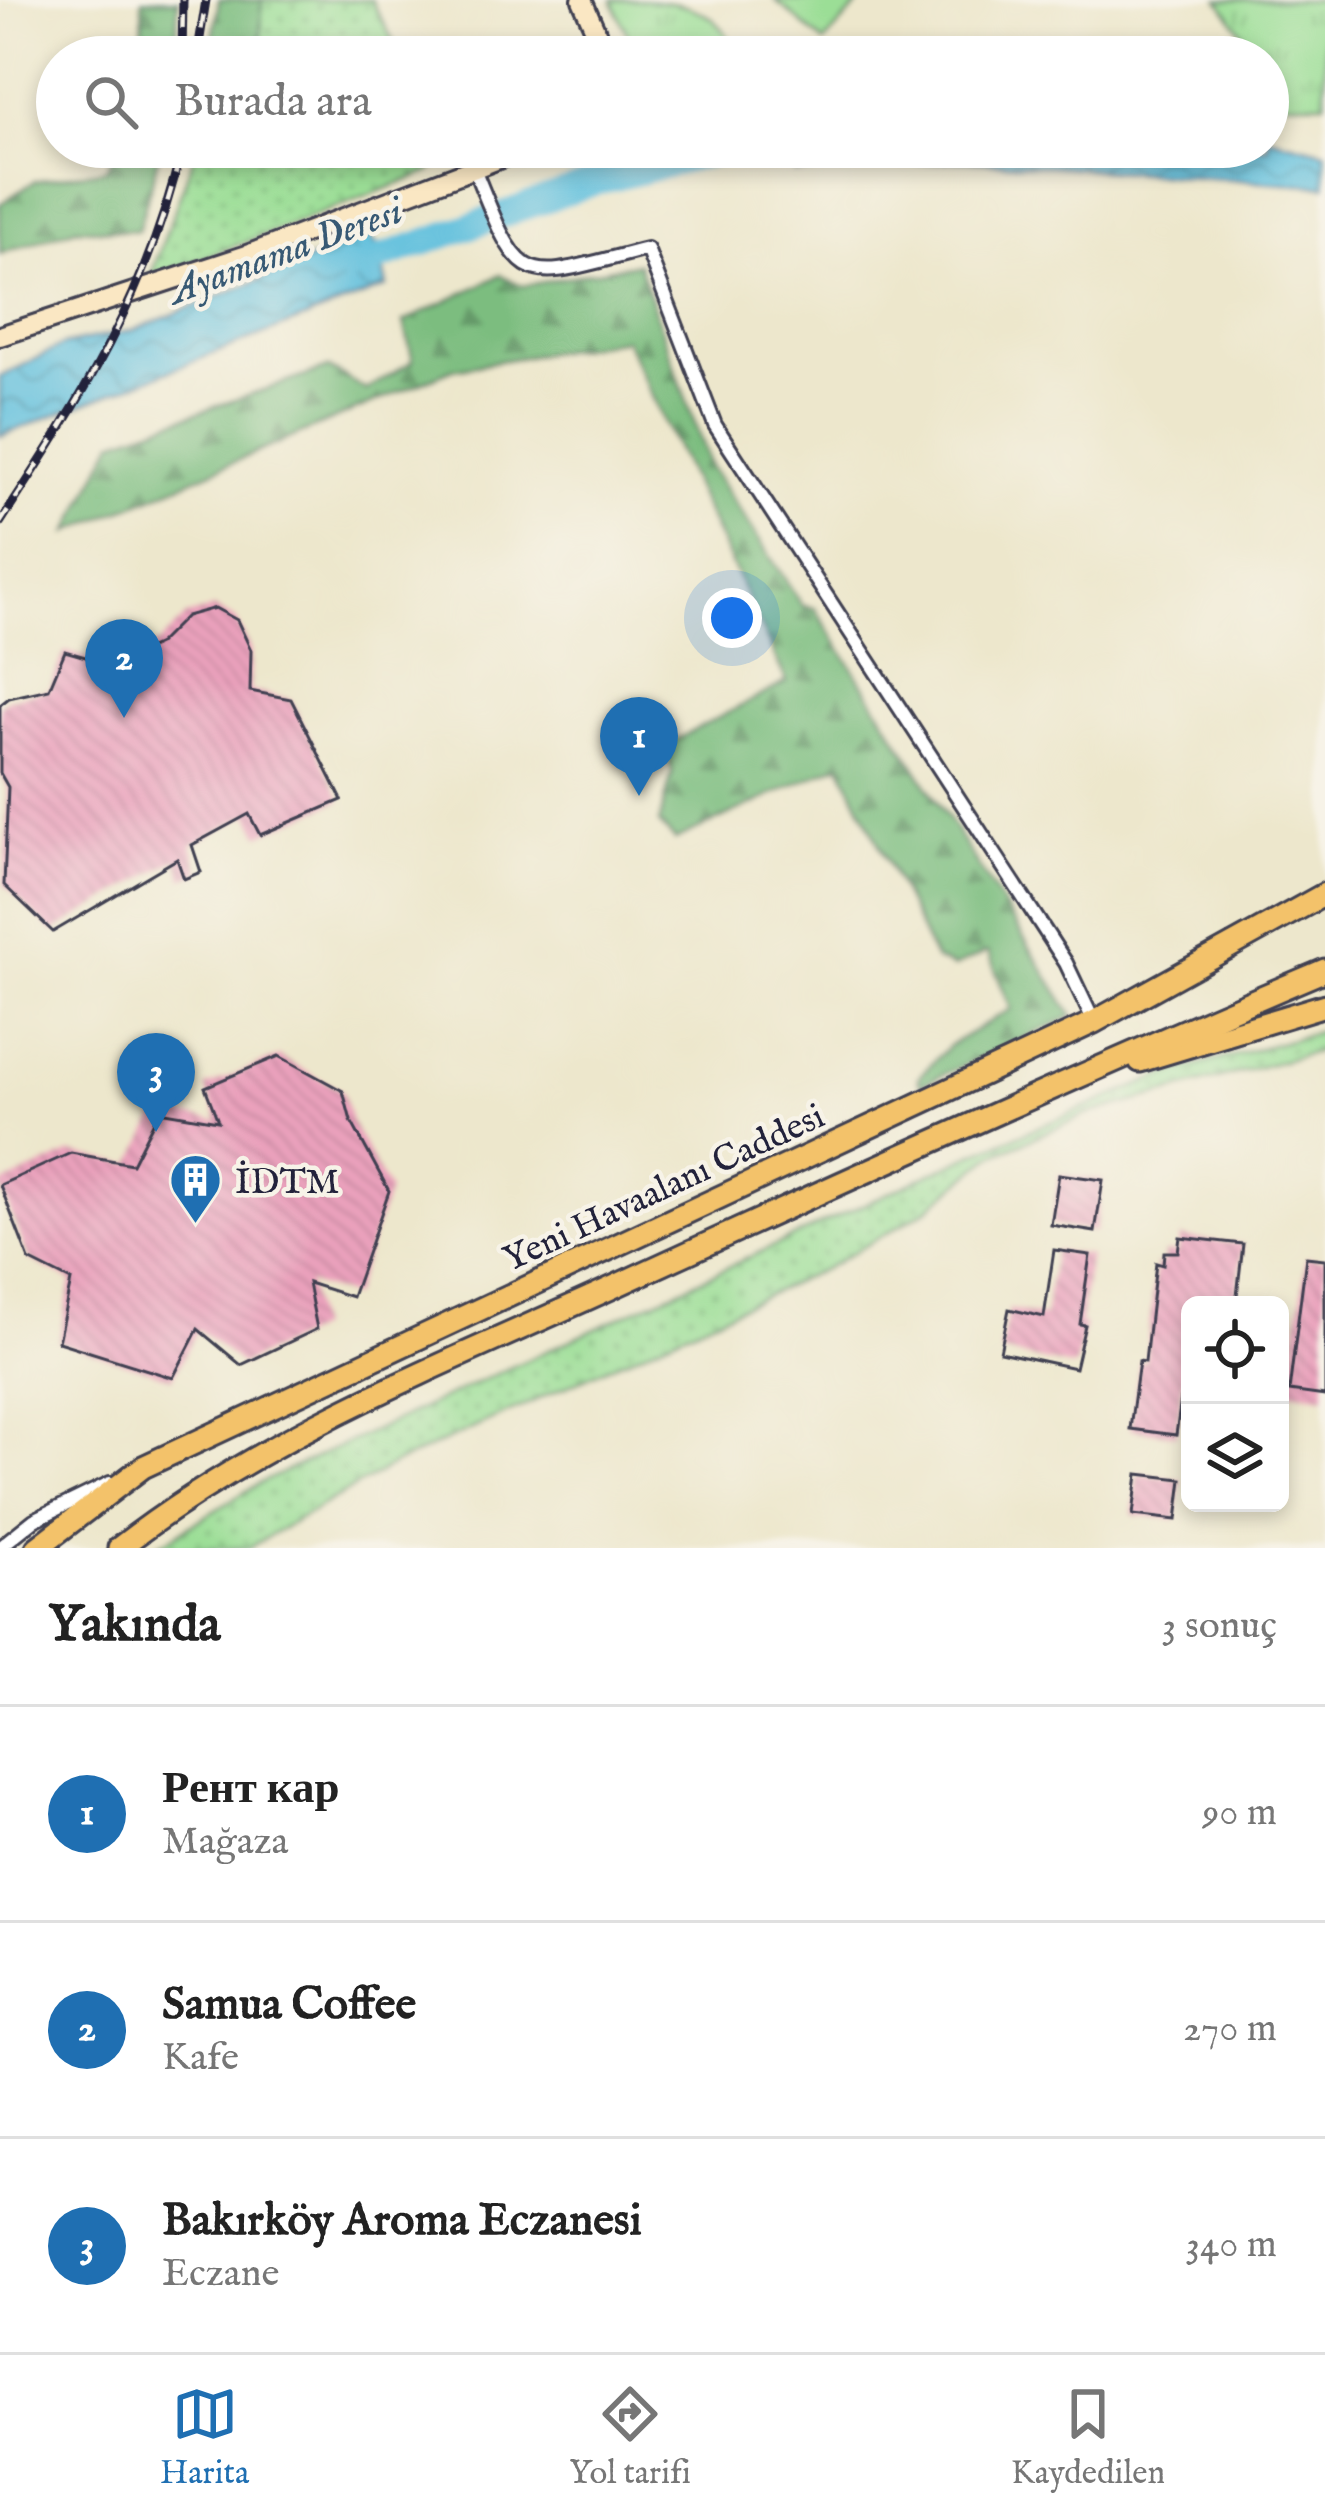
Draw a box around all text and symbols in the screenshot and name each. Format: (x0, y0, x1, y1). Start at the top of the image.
search box (36, 36, 1289, 168)
icon: search (78, 69, 144, 135)
text: Burada ara (174, 74, 372, 131)
water label: Ayamama Deresi (159, 187, 412, 318)
your location (702, 588, 762, 648)
pin: 2 (85, 619, 163, 718)
pin: 1 (600, 697, 678, 796)
pin: 3 (117, 1033, 195, 1132)
street label: Yeni Havaalanı Caddesi (496, 1094, 832, 1283)
building icon: İDTM (168, 1152, 224, 1226)
place label: İDTM (235, 1160, 339, 1206)
map controls (1181, 1296, 1289, 1512)
button: locate (1181, 1296, 1289, 1404)
button: layers (1181, 1404, 1289, 1512)
text: Yakında (48, 1594, 221, 1659)
text: 3 sonuç (1162, 1602, 1277, 1651)
text: Рент кар (162, 1761, 340, 1818)
text: 1 (80, 1789, 94, 1838)
text: 90 m (1202, 1789, 1277, 1838)
text: Mağaza (162, 1818, 288, 1867)
text: Samua Coffee (162, 1977, 416, 2034)
text: 2 (78, 2005, 96, 2054)
text: 270 m (1183, 2005, 1277, 2054)
text: Kafe (162, 2034, 239, 2083)
text: Bakırköy Aroma Eczanesi (162, 2193, 642, 2250)
text: 3 (80, 2221, 94, 2270)
text: 340 m (1186, 2221, 1277, 2270)
text: Eczane (162, 2250, 279, 2299)
tab: Harita (160, 2381, 249, 2495)
tab: Yol tarifi (569, 2381, 691, 2495)
tab: Kaydedilen (1011, 2381, 1165, 2495)

